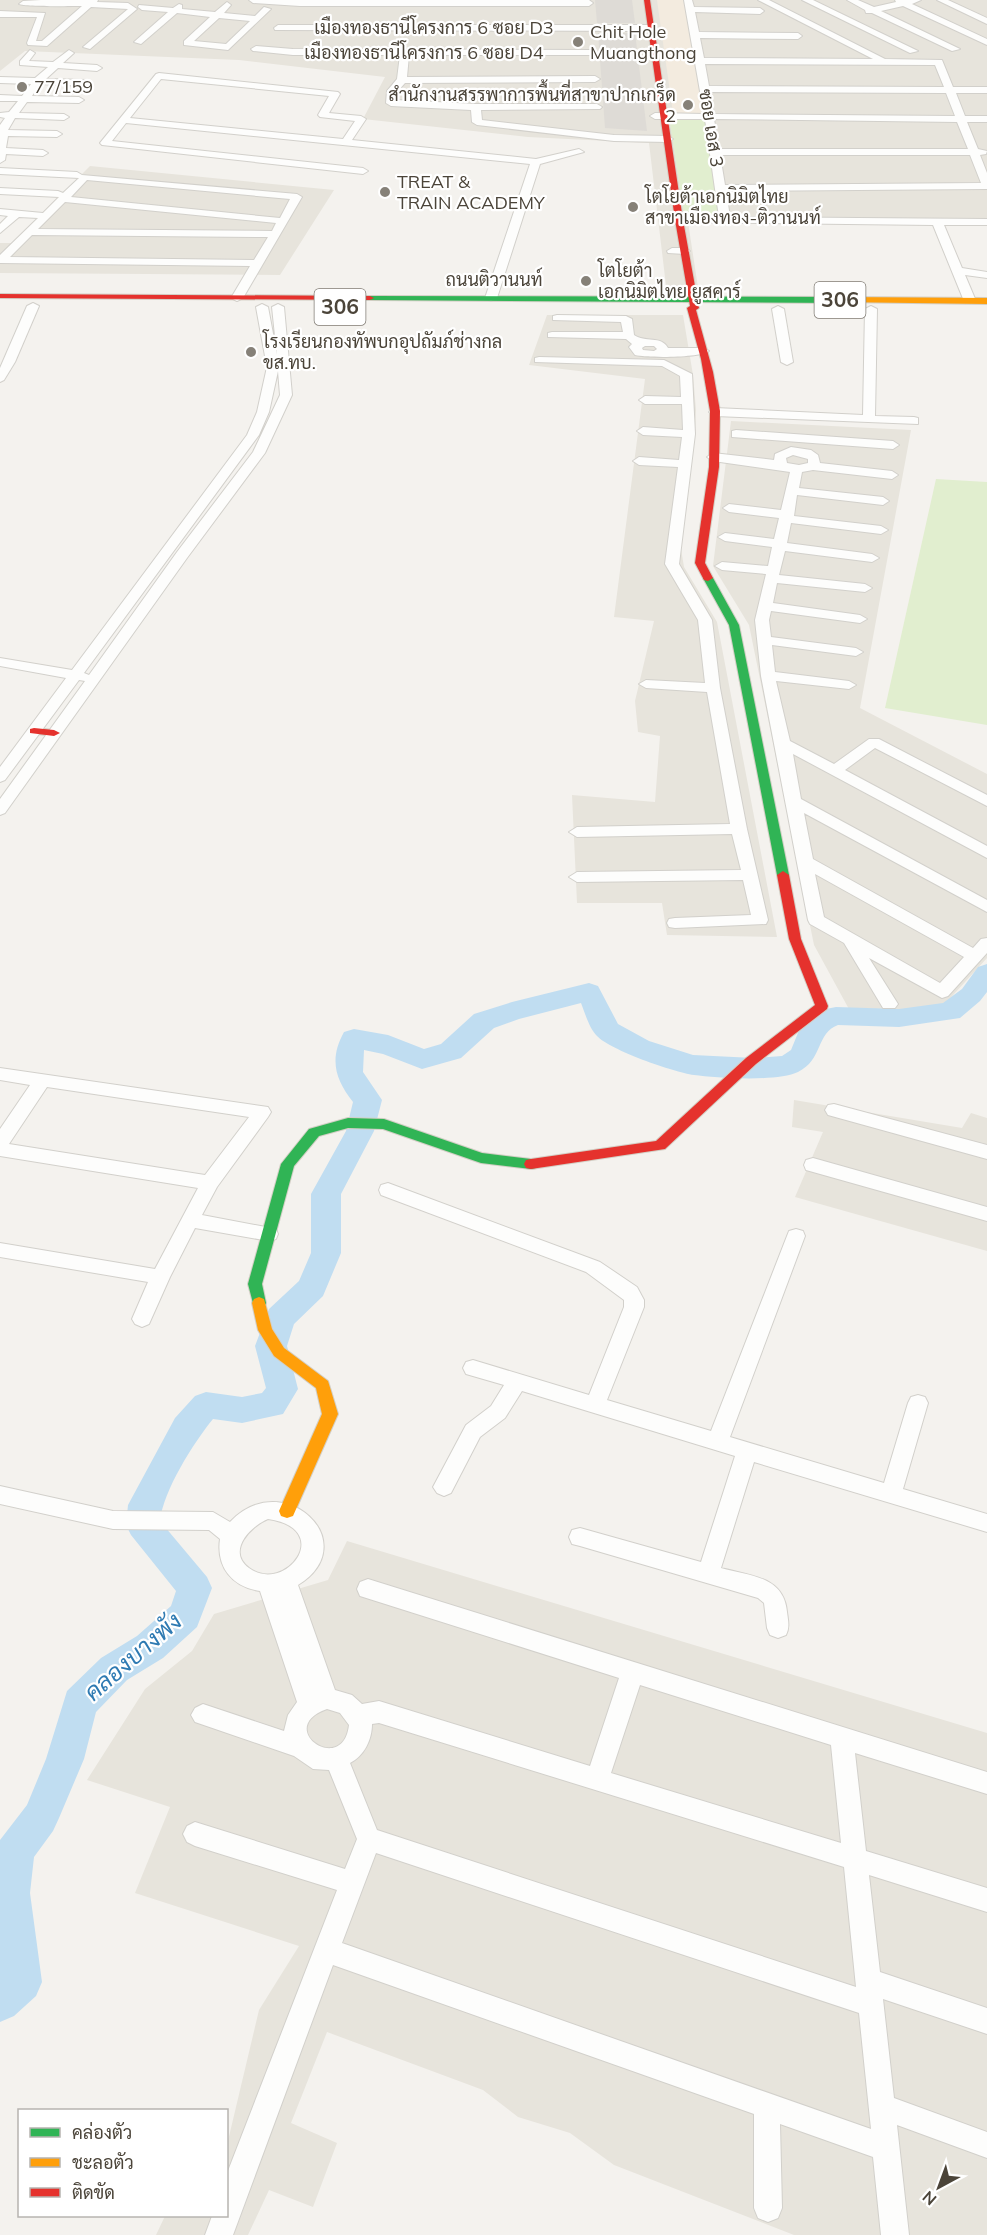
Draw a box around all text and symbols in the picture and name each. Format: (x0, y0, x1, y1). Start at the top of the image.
street label: เมืองทองธานีโครงการ 6 ซอย D3 (314, 15, 554, 39)
place label: Chit Hole Muangthong (590, 20, 697, 64)
marker: Chit Hole Muangthong (571, 35, 585, 49)
street label: เมืองทองธานีโครงการ 6 ซอย D4 (304, 40, 544, 64)
place label: 77/159 (34, 75, 93, 98)
place label: สำนักงานสรรพาการพื้นที่สาขาปากเกร็ด 2 (388, 79, 676, 127)
marker: 77/159 (15, 80, 29, 94)
street label: ซอย เอส 3 (694, 87, 729, 169)
marker: สำนักงานสรรพาการพื้นที่สาขาปากเกร็ด 2 (681, 98, 695, 112)
place label: TREAT & TRAIN ACADEMY (397, 170, 546, 214)
place label: โตโยต้าเอกนิมิตไทย สาขาเมืองทอง-ติวานนท์ (644, 184, 821, 229)
marker: TREAT & TRAIN ACADEMY (378, 185, 392, 199)
marker: โตโยต้าเอกนิมิตไทย สาขาเมืองทอง-ติวานนท์ (626, 200, 640, 214)
place label: โตโยต้า เอกนิมิตไทย ยูสคาร์ (597, 258, 741, 305)
street label: ถนนติวานนท์ (445, 267, 543, 291)
marker: โตโยต้า เอกนิมิตไทย ยูสคาร์ (579, 274, 593, 288)
road number: 306 (814, 282, 866, 318)
road number: 306 (314, 289, 366, 325)
place label: โรงเรียนกองทัพบกอุปถัมภ์ช่างกล ขส.ทบ. (262, 329, 502, 374)
marker: โรงเรียนกองทัพบกอุปถัมภ์ช่างกล ขส.ทบ. (244, 345, 258, 359)
water label: คลองบางพัง (77, 1606, 187, 1707)
legend (18, 2109, 228, 2217)
text: คล่องตัว (72, 2121, 132, 2144)
text: ชะลอตัว (72, 2151, 134, 2174)
north arrow (909, 2157, 969, 2217)
text: ติดขัด (72, 2181, 115, 2204)
text: N (918, 2187, 940, 2210)

